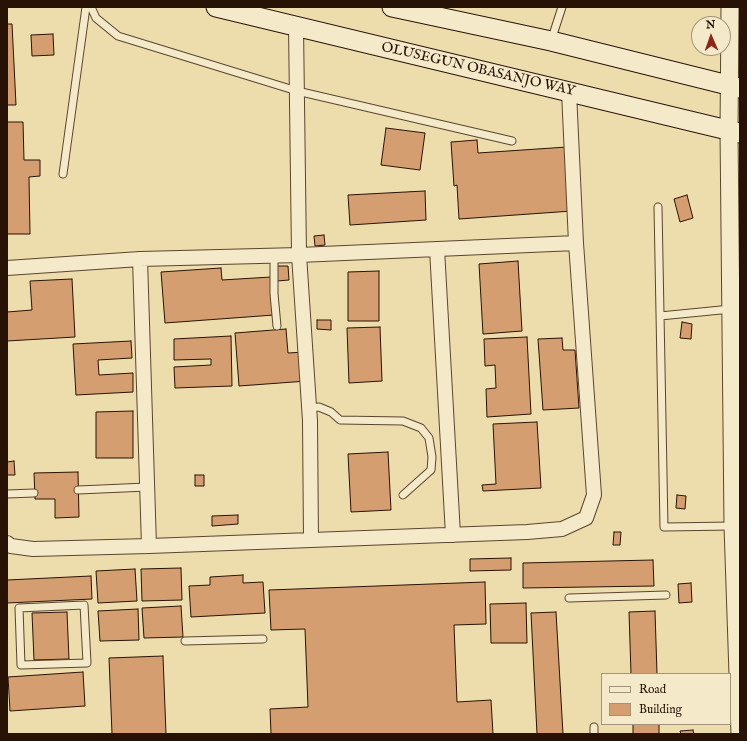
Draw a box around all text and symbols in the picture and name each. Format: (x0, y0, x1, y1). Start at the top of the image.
north arrow (691, 16, 731, 56)
text: N (706, 18, 716, 32)
street label: OLUSEGUN OBASANJO WAY (380, 40, 576, 100)
legend (601, 673, 731, 725)
text: Road (639, 682, 666, 697)
text: Building (639, 702, 682, 717)

